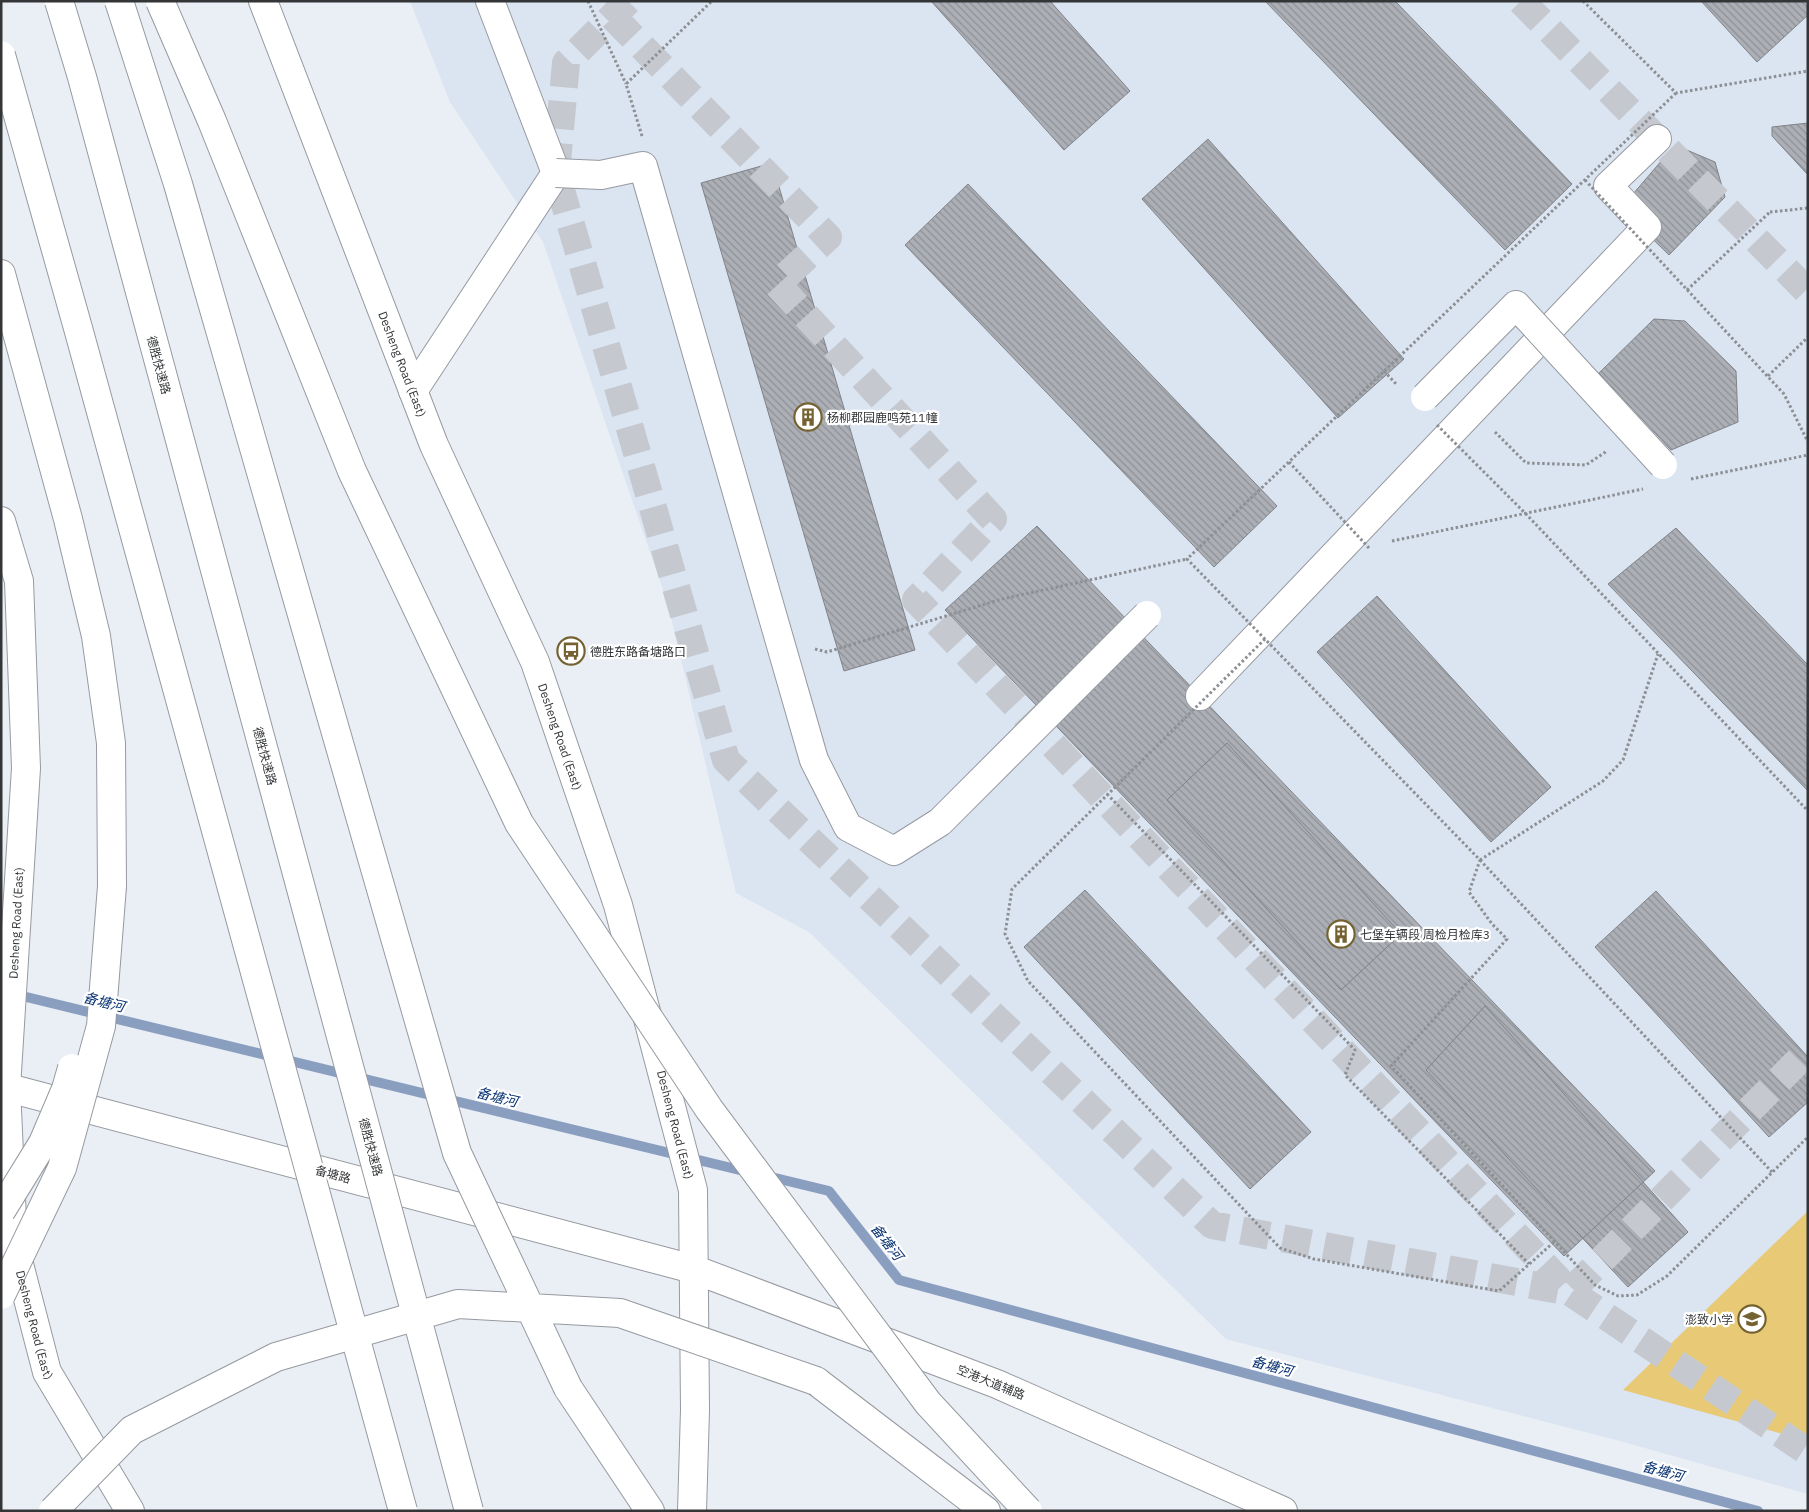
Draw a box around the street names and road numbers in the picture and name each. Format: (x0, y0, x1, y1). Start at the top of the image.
street label: Desheng Road (East) (376, 309, 430, 419)
street label: 德胜快速路 (144, 334, 174, 396)
street label: Desheng Road (East) (535, 681, 586, 792)
street label: 德胜快速路 (250, 725, 280, 787)
street label: Desheng Road (East) (6, 867, 26, 979)
street label: Desheng Road (East) (654, 1069, 697, 1181)
street label: 德胜快速路 (356, 1116, 386, 1178)
street label: 备塘路 (314, 1162, 352, 1186)
street label: Desheng Road (East) (13, 1269, 57, 1382)
street label: 空港大道辅路 (955, 1362, 1027, 1402)

